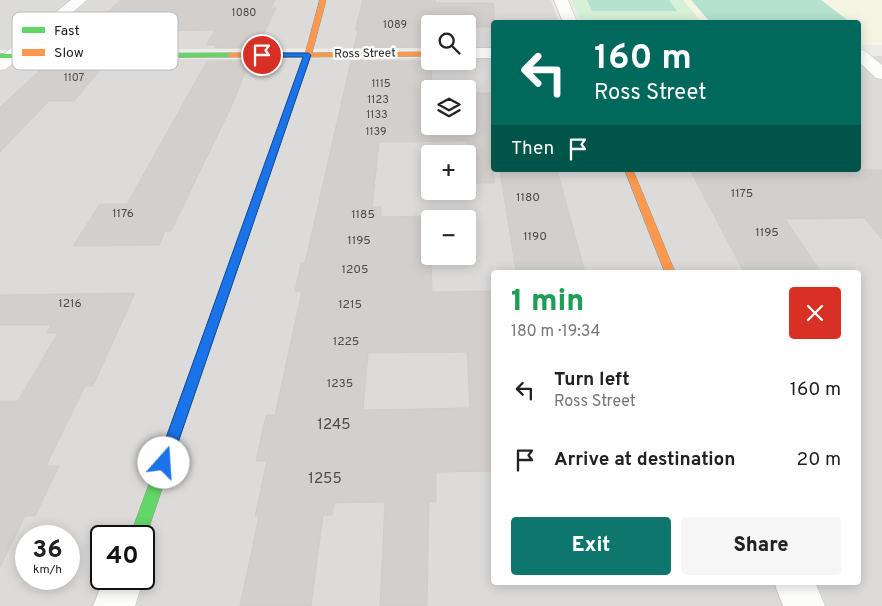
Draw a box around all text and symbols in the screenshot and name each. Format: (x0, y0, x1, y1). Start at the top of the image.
house number: 1080 (232, 6, 256, 20)
legend (12, 12, 178, 70)
map controls (421, 15, 476, 265)
button: search (421, 15, 476, 70)
house number: 1089 (383, 18, 407, 32)
text: Fast (54, 23, 80, 40)
pin (241, 34, 283, 76)
text: 160 m (594, 37, 692, 81)
icon: left (511, 40, 576, 105)
icon: arrive (248, 41, 276, 69)
text: Slow (54, 45, 84, 62)
street label: Ross Street (334, 45, 396, 63)
house number: 1107 (64, 71, 85, 85)
house number: 1115 (371, 77, 391, 91)
button: layers (421, 80, 476, 135)
text: Ross Street (594, 80, 707, 107)
house number: 1123 (367, 93, 389, 107)
house number: 1133 (366, 108, 388, 122)
house number: 1139 (365, 125, 387, 139)
icon: arrive (564, 135, 592, 163)
text: Then (511, 137, 554, 161)
button: + (421, 145, 476, 200)
house number: 1175 (731, 186, 753, 202)
house number: 1180 (516, 190, 540, 206)
house number: 1176 (112, 206, 134, 222)
house number: 1185 (351, 207, 375, 223)
button: − (421, 210, 476, 265)
house number: 1195 (755, 225, 779, 241)
house number: 1190 (523, 229, 547, 245)
house number: 1195 (347, 233, 371, 249)
house number: 1205 (342, 262, 368, 278)
text: 1 min (511, 284, 584, 321)
button: close (789, 287, 841, 339)
house number: 1216 (58, 296, 82, 312)
house number: 1215 (338, 297, 362, 313)
text: 180 m · 19:34 (511, 322, 600, 342)
house number: 1225 (333, 334, 359, 350)
text: Turn left (554, 368, 630, 392)
house number: 1235 (327, 376, 353, 392)
icon: left (511, 376, 539, 404)
text: 160 m (790, 378, 841, 402)
text: Ross Street (554, 392, 636, 412)
house number: 1245 (317, 416, 351, 435)
position arrow (137, 436, 189, 488)
icon: arrive (511, 446, 539, 474)
text: Arrive at destination (554, 448, 735, 472)
text: 20 m (797, 448, 841, 472)
house number: 1255 (308, 470, 342, 489)
button: Exit (511, 517, 671, 575)
button: Share (681, 517, 841, 575)
speed limit sign: 40 (90, 525, 155, 590)
text: 36 (32, 535, 63, 567)
text: km/h (33, 562, 62, 578)

